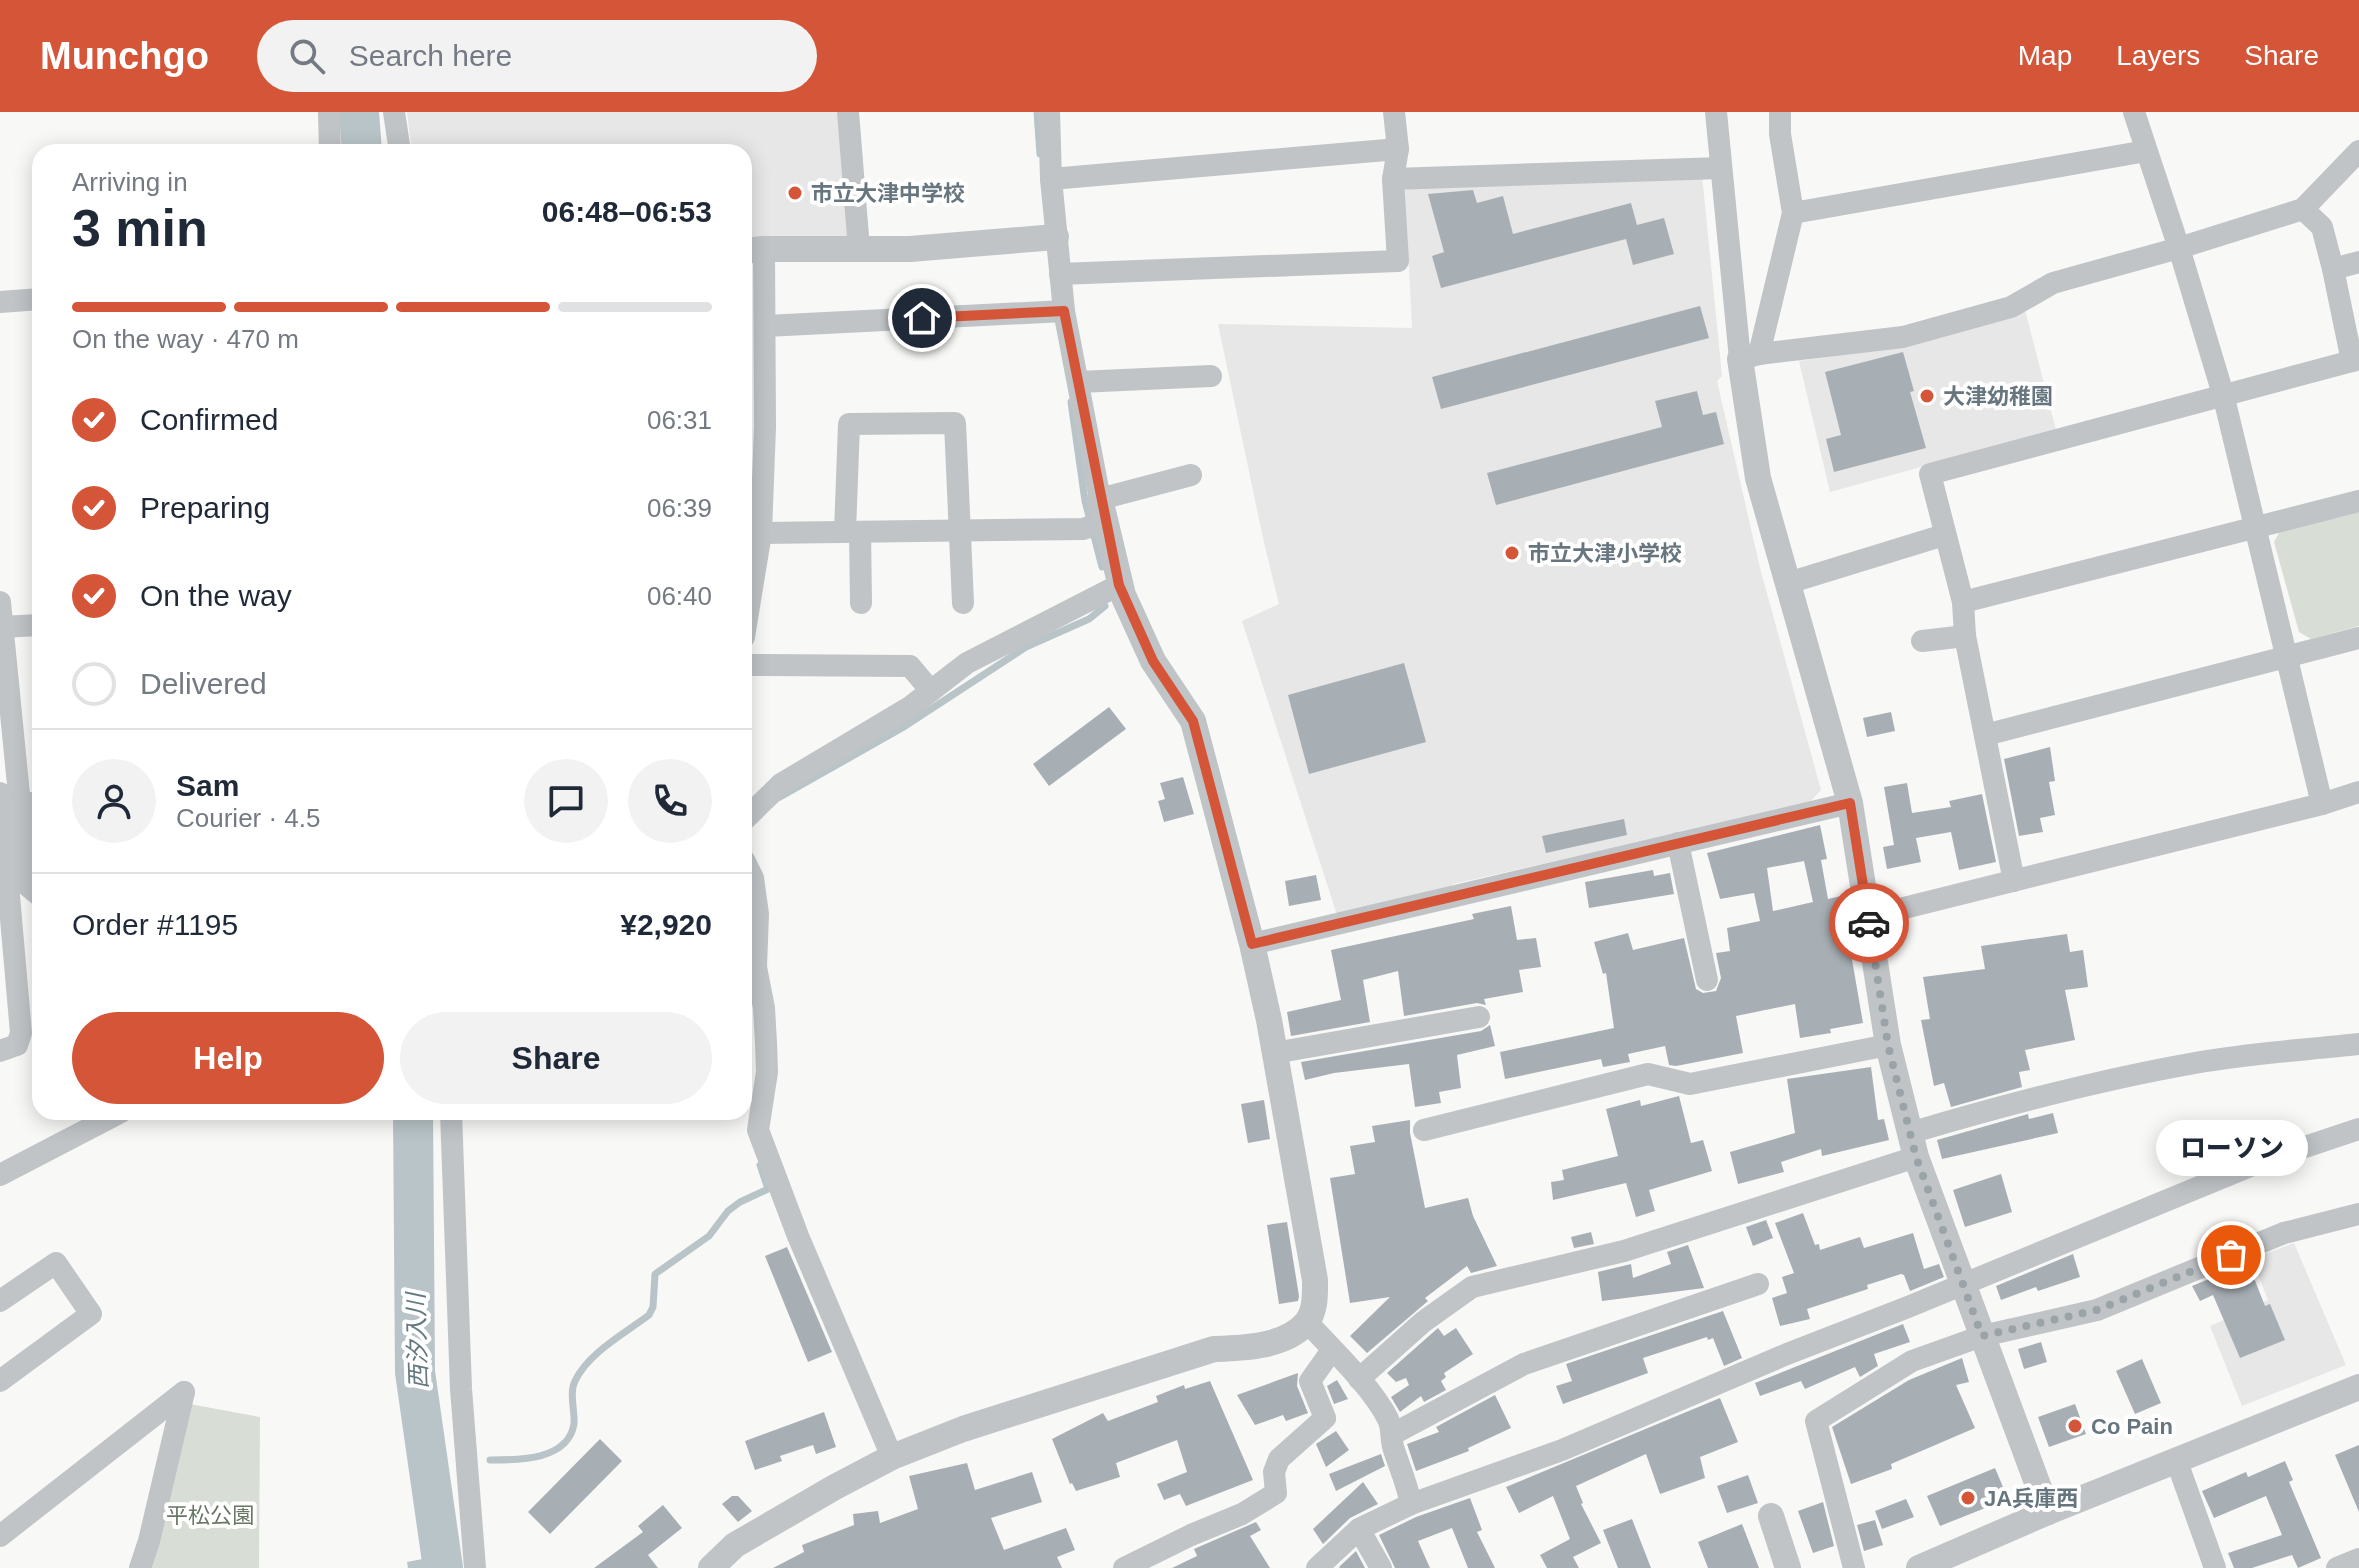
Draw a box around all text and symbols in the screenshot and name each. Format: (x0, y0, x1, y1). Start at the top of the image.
search box (257, 20, 817, 92)
icon: search (285, 34, 329, 78)
text: Munchgo (40, 35, 209, 77)
text: Search here (349, 39, 512, 72)
text: Map (2018, 40, 2072, 71)
text: Layers (2116, 40, 2200, 71)
text: Share (2244, 40, 2319, 71)
text: Arriving in (72, 167, 188, 197)
place label: 市立大津中学校 (811, 181, 965, 206)
marker: 市立大津中学校 (786, 184, 804, 202)
text: 06:48–06:53 (542, 195, 712, 228)
text: 3 min (72, 199, 208, 257)
pin (888, 284, 956, 352)
icon: home (900, 296, 944, 340)
text: On the way · 470 m (72, 324, 299, 354)
place label: 大津幼稚園 (1943, 384, 2053, 409)
marker: 大津幼稚園 (1918, 387, 1936, 405)
icon: check (72, 398, 116, 442)
text: Confirmed (140, 403, 278, 436)
text: 06:31 (647, 405, 712, 435)
icon: check (72, 486, 116, 530)
text: Preparing (140, 491, 270, 524)
text: 06:39 (647, 493, 712, 523)
place label: 市立大津小学校 (1528, 541, 1682, 566)
marker: 市立大津小学校 (1503, 544, 1521, 562)
icon: check (72, 574, 116, 618)
text: On the way (140, 579, 292, 612)
text: 06:40 (647, 581, 712, 611)
text: Delivered (140, 667, 267, 700)
button: person (72, 759, 156, 843)
button: chat (524, 759, 608, 843)
button: phone (628, 759, 712, 843)
text: Sam (176, 769, 239, 802)
text: Courier · 4.5 (176, 803, 321, 833)
courier (1829, 883, 1909, 963)
icon: car (1847, 901, 1891, 945)
text: Order #1195 (72, 908, 238, 941)
text: ¥2,920 (620, 908, 712, 941)
button: Help (72, 1012, 384, 1104)
button: Share (400, 1012, 712, 1104)
callout: ローソン (2155, 1119, 2307, 1175)
text: ローソン (2180, 1133, 2284, 1163)
pin (2197, 1221, 2265, 1289)
icon: bag (2209, 1233, 2253, 1277)
water label: 西汐入川 (402, 1290, 432, 1389)
place label: Co Pain (2091, 1414, 2173, 1439)
marker: Co Pain (2066, 1417, 2084, 1435)
place label: JA兵庫西 (1984, 1486, 2078, 1511)
marker: JA兵庫西 (1959, 1489, 1977, 1507)
park label: 平松公園 (166, 1503, 254, 1528)

